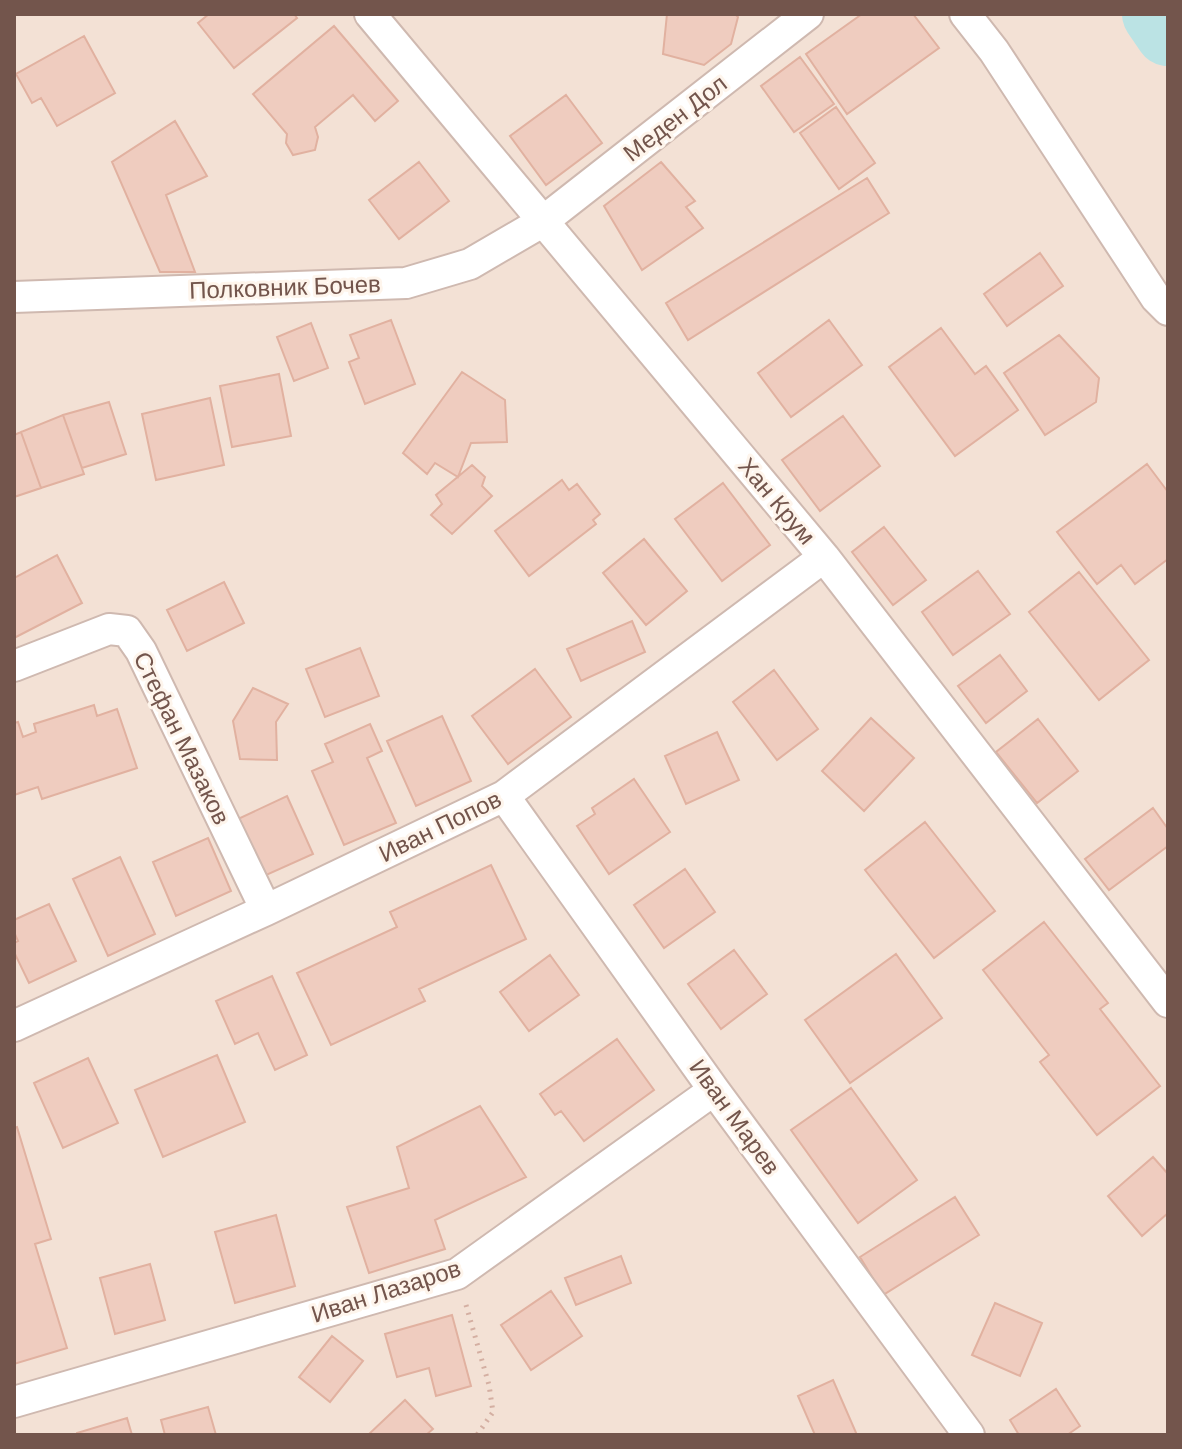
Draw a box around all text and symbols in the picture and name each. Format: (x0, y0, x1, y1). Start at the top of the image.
street label: Меден Дол (617, 68, 733, 168)
street label: Полковник Бочев (189, 268, 381, 306)
street label: Хан Крум (732, 451, 822, 551)
street label: Стефан Мазаков (127, 646, 237, 830)
street label: Иван Попов (374, 783, 506, 869)
street label: Иван Марев (683, 1053, 787, 1181)
street label: Иван Лазаров (307, 1252, 465, 1330)

